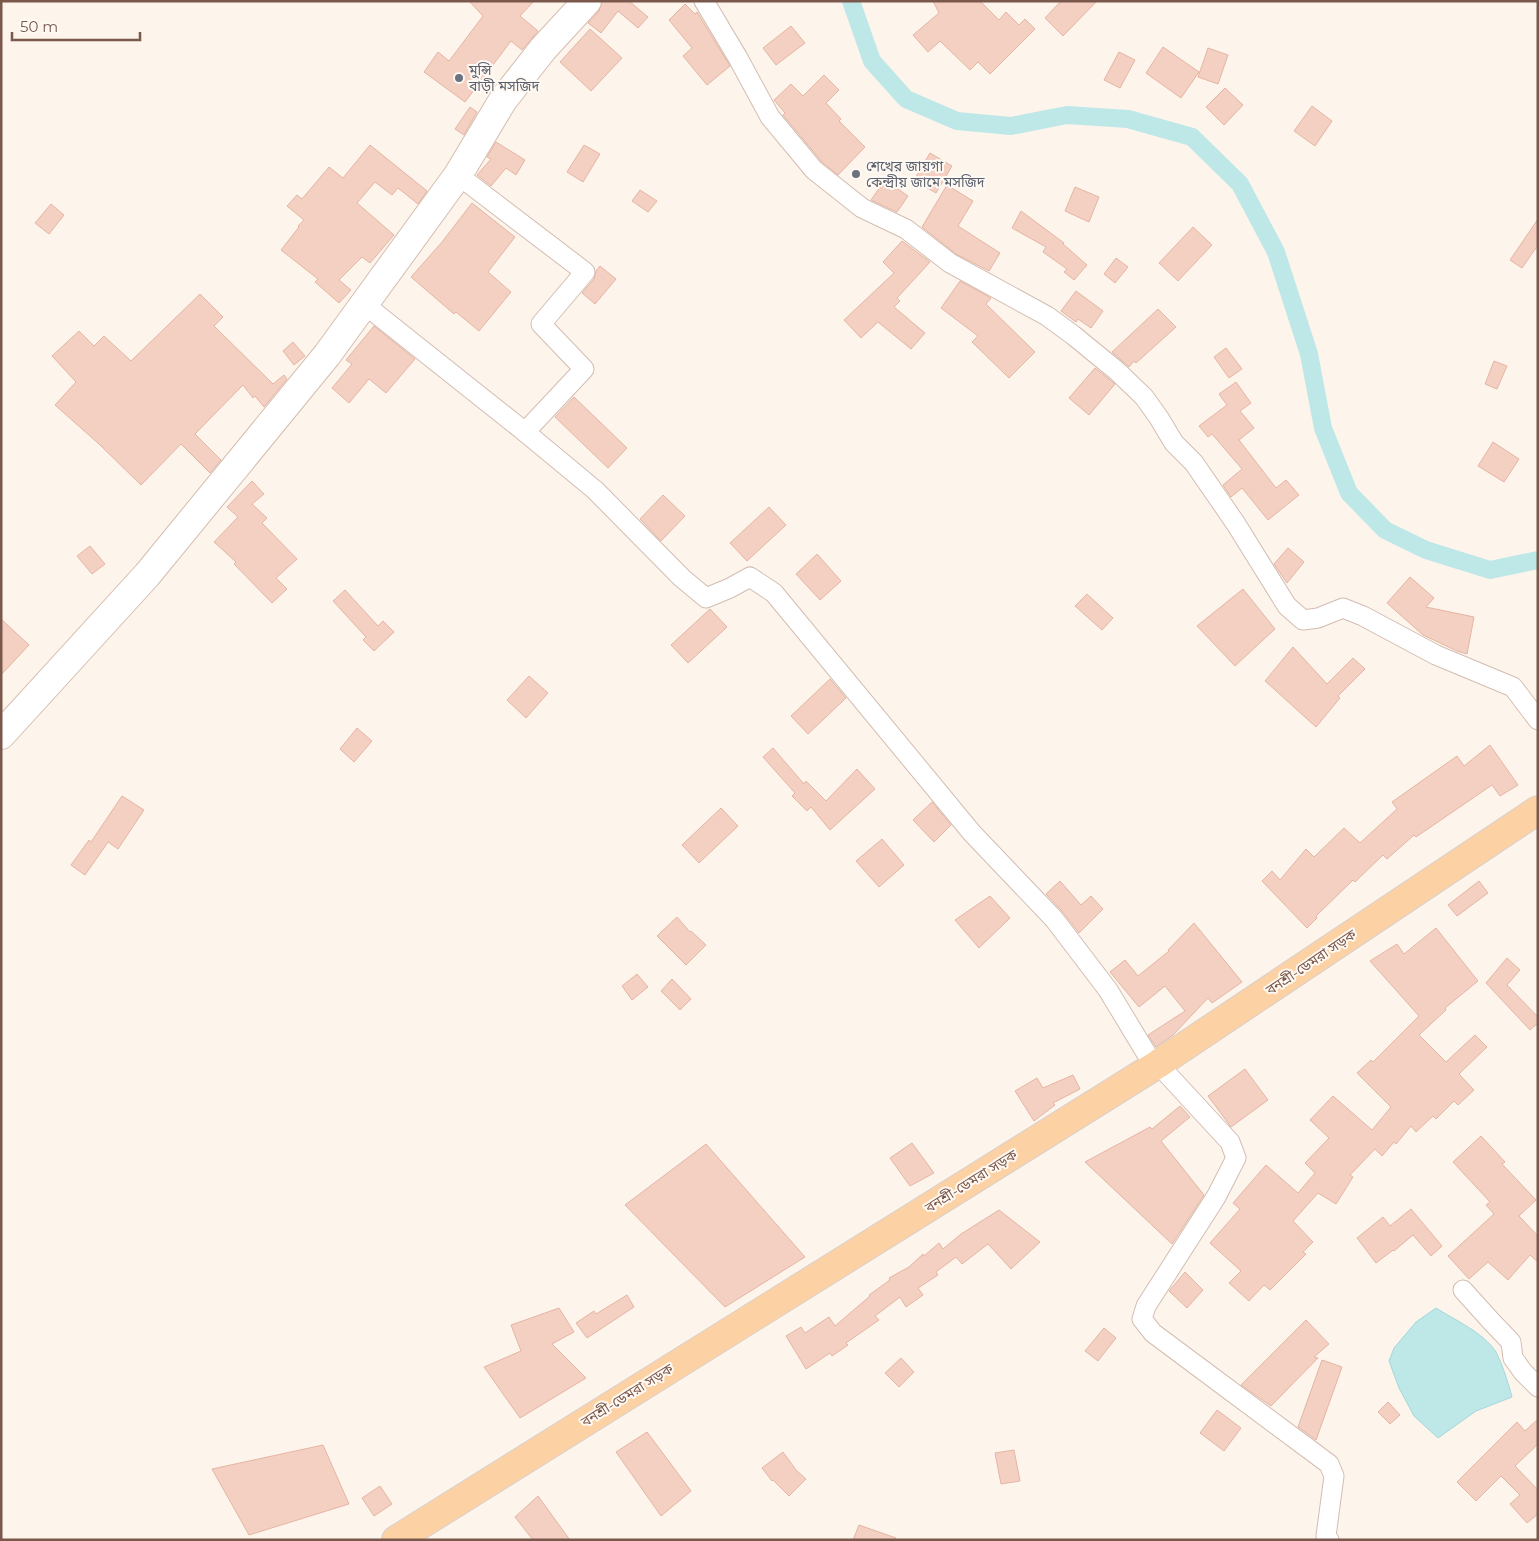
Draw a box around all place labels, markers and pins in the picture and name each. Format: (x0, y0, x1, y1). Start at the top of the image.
place label: মুন্সি বাড়ী মসজিদ (468, 61, 540, 95)
marker: মুন্সি বাড়ী মসজিদ (453, 72, 465, 84)
place label: শেখের জায়গা কেন্দ্রীয় জামে মসজিদ (866, 157, 985, 191)
marker: শেখের জায়গা কেন্দ্রীয় জামে মসজিদ (850, 168, 862, 180)

